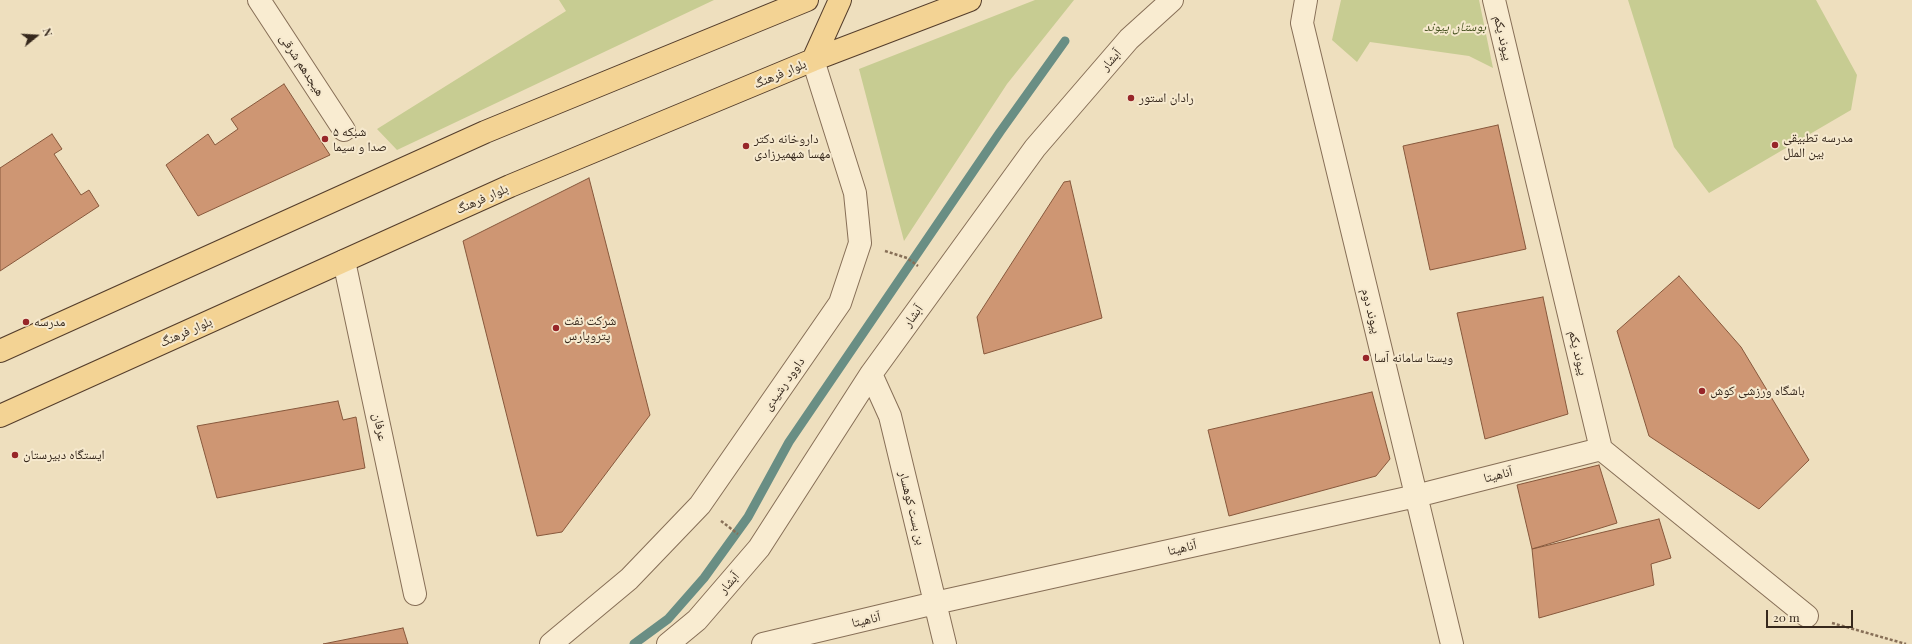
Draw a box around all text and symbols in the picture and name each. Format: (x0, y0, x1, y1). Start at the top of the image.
street label: پیوند یکم (1490, 14, 1516, 62)
north arrow (16, 16, 56, 56)
park label: بوستان پیوند (1424, 19, 1486, 35)
text: N (40, 26, 56, 38)
street label: هیجدهم شرقی (276, 31, 328, 99)
street label: آبشار (1097, 46, 1125, 74)
street label: بلوار فرهنگ (751, 56, 809, 92)
place label: رادان استور (1139, 90, 1194, 106)
marker: رادان استور (1126, 93, 1136, 103)
place label: شبکه ۵ صدا و سیما (333, 124, 387, 155)
place label: مدرسه تطبیقی بین الملل (1783, 130, 1853, 161)
place label: داروخانه دکتر مهسا شهمیرزادی (754, 131, 830, 162)
marker: شبکه ۵ صدا و سیما (320, 134, 330, 144)
marker: مدرسه تطبیقی بین الملل (1770, 140, 1780, 150)
marker: داروخانه دکتر مهسا شهمیرزادی (741, 141, 751, 151)
street label: بلوار فرهنگ (454, 181, 510, 217)
street label: پیوند دوم (1358, 287, 1384, 335)
street label: آبشار (900, 302, 926, 330)
place label: شرکت نفت پتروپارس (564, 313, 616, 344)
place label: مدرسه (34, 314, 66, 330)
street label: بلوار فرهنگ (158, 314, 214, 350)
marker: مدرسه (21, 317, 31, 327)
marker: شرکت نفت پتروپارس (551, 323, 561, 333)
street label: پیوند یکم (1565, 329, 1591, 377)
place label: ویستا سامانه آسا (1374, 350, 1453, 366)
marker: ویستا سامانه آسا (1361, 353, 1371, 363)
street label: داوود رشیدی (760, 354, 808, 414)
place label: باشگاه ورزشی کوش (1710, 383, 1805, 399)
marker: باشگاه ورزشی کوش (1697, 386, 1707, 396)
street label: عرفان (369, 412, 391, 442)
place label: ایستگاه دبیرستان (23, 447, 105, 463)
marker: ایستگاه دبیرستان (10, 450, 20, 460)
street label: آناهیتا (1482, 464, 1514, 486)
street label: بن بست کوهسار (895, 469, 929, 547)
street label: آناهیتا (1166, 537, 1198, 559)
street label: آبشار (715, 569, 743, 597)
scale bar (1768, 602, 1855, 628)
street label: آناهیتا (850, 609, 882, 631)
text: 20 m (1773, 609, 1800, 625)

